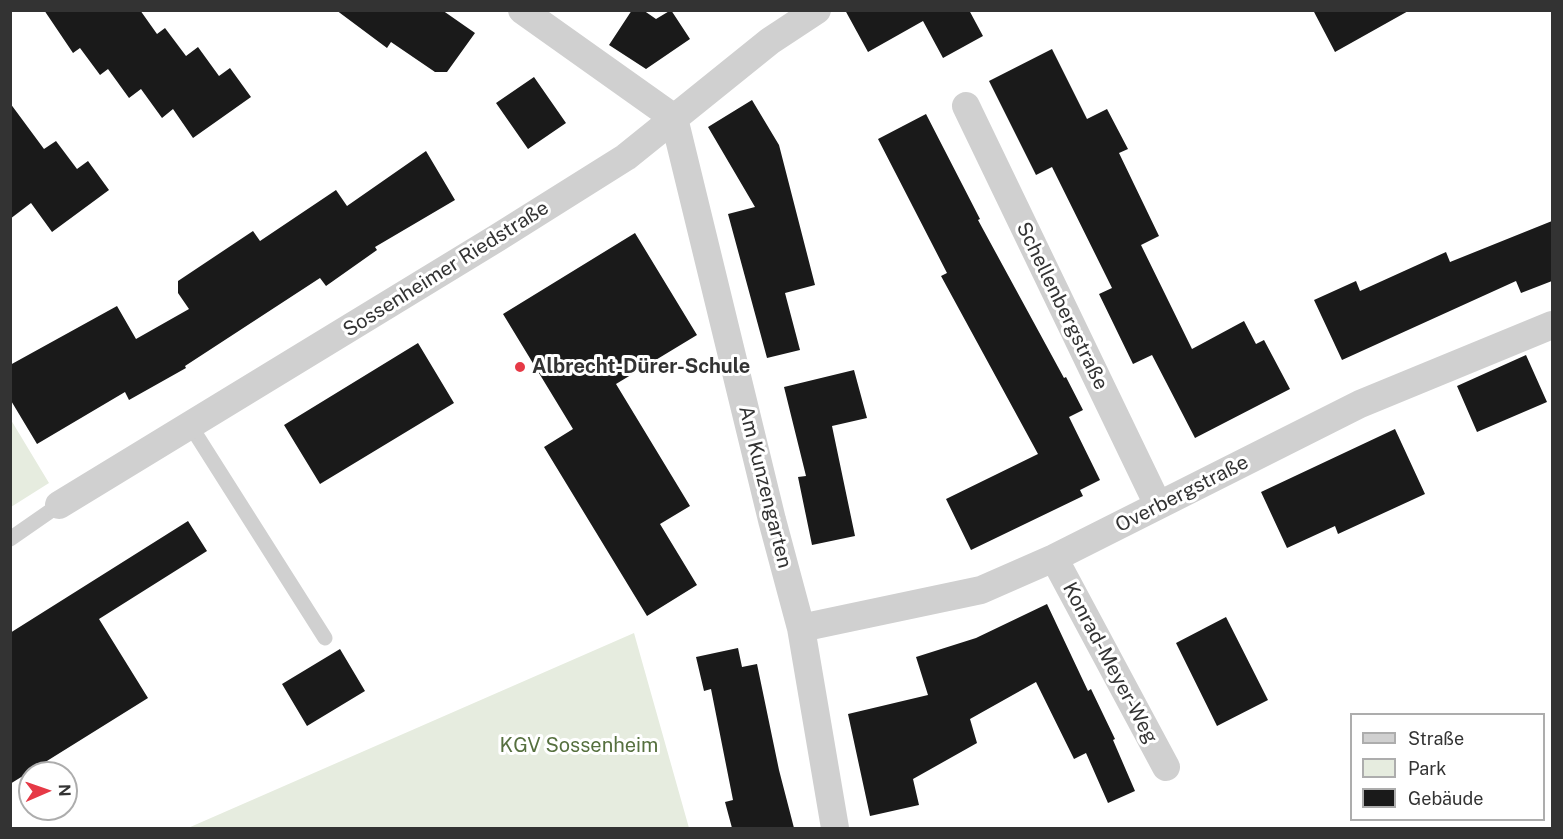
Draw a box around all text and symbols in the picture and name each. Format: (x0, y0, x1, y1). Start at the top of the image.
street label: Sossenheimer Riedstraße (339, 196, 553, 342)
street label: Schellenbergstraße (1011, 218, 1113, 394)
place label: Albrecht-Dürer-Schule (532, 355, 750, 379)
marker: Albrecht-Dürer-Schule (513, 360, 527, 374)
street label: Am Kunzengarten (733, 403, 797, 571)
street label: Overbergstraße (1112, 450, 1252, 538)
street label: Konrad-Meyer-Weg (1057, 578, 1163, 748)
legend (1350, 713, 1545, 821)
text: Straße (1408, 728, 1464, 749)
park label: KGV Sossenheim (500, 734, 658, 758)
text: Park (1408, 758, 1446, 779)
north arrow (18, 761, 78, 821)
text: N (55, 784, 74, 797)
text: Gebäude (1408, 788, 1483, 809)

